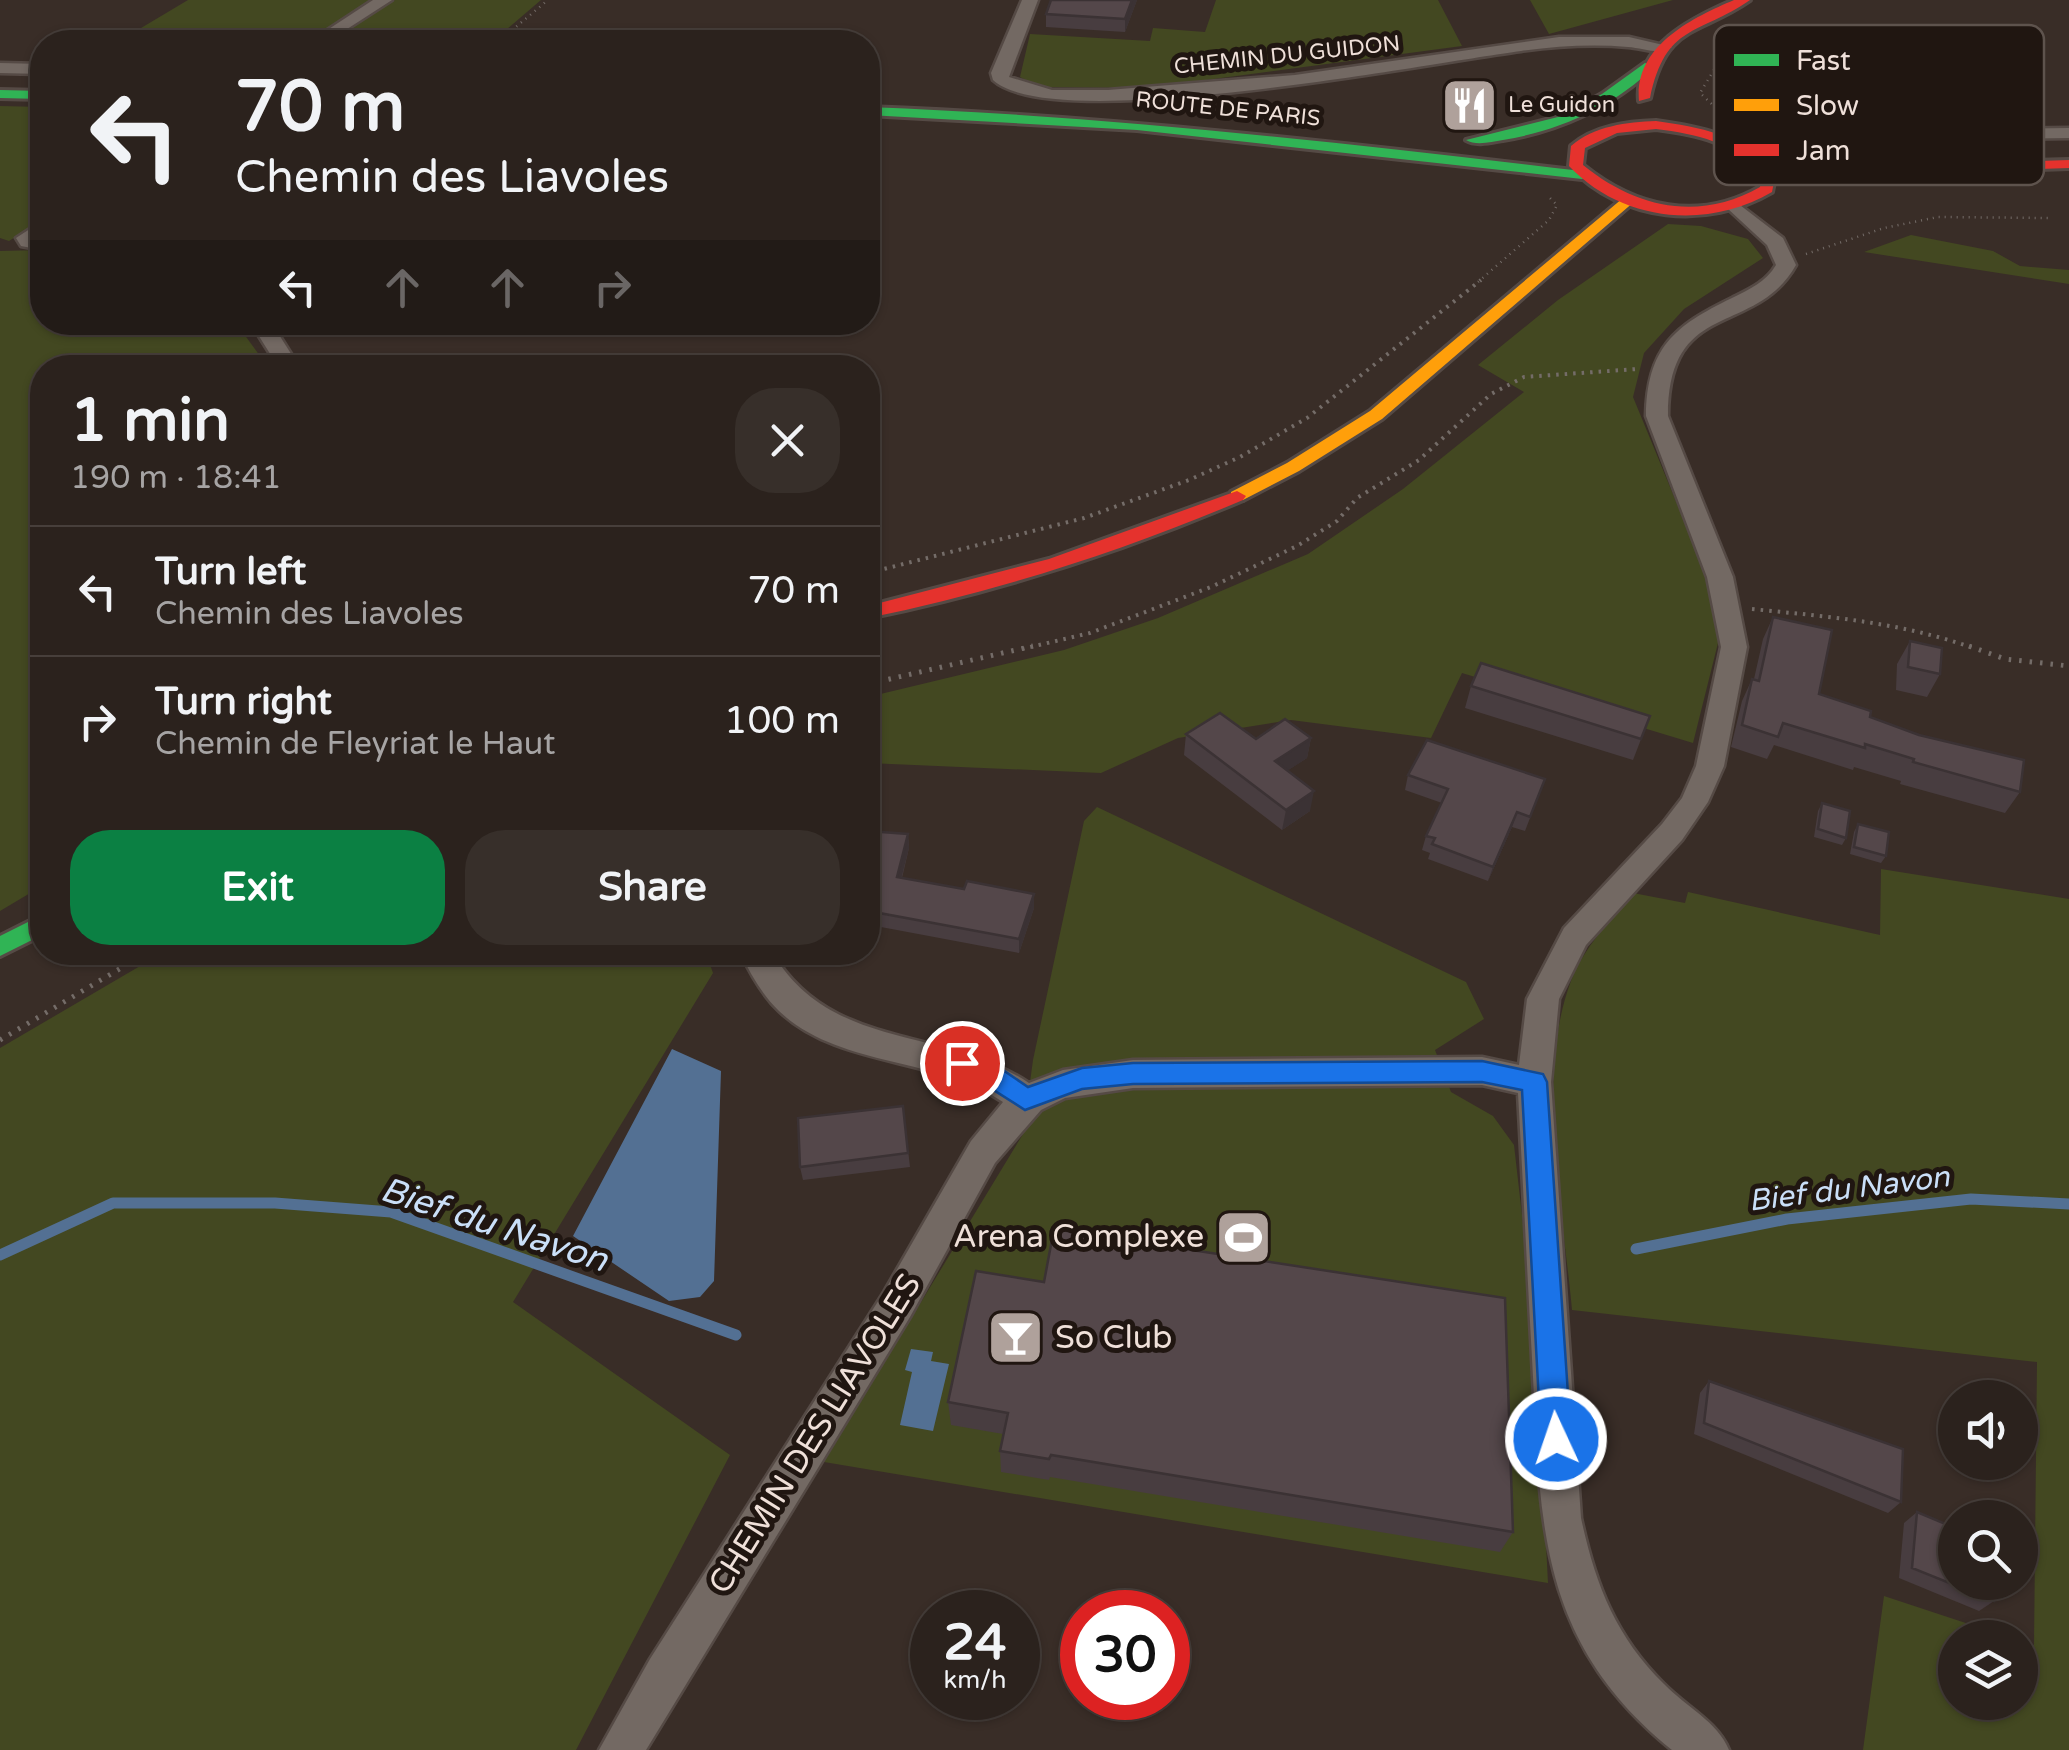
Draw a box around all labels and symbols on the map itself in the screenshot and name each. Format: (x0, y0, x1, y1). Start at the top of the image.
legend (1714, 25, 2044, 185)
street label: CHEMIN DU GUIDON (1173, 30, 1401, 80)
text: Fast (1796, 44, 1851, 78)
restaurant icon: Le Guidon (1439, 75, 1499, 135)
street label: ROUTE DE PARIS (1134, 86, 1322, 132)
text: Slow (1796, 89, 1859, 123)
place label: Le Guidon (1508, 92, 1615, 118)
text: Jam (1796, 134, 1851, 168)
pin (920, 1021, 1005, 1106)
water label: Bief du Navon (1746, 1158, 1952, 1220)
water label: Bief du Navon (375, 1169, 614, 1282)
sports icon: Arena Complexe (1213, 1207, 1273, 1267)
place label: Arena Complexe (953, 1218, 1204, 1256)
street label: CHEMIN DES LIAVOLES (701, 1267, 929, 1601)
bar icon: So Club (986, 1308, 1046, 1368)
place label: So Club (1055, 1319, 1172, 1357)
position arrow (1504, 1387, 1608, 1491)
speed limit sign: 30 (1060, 1590, 1190, 1720)

